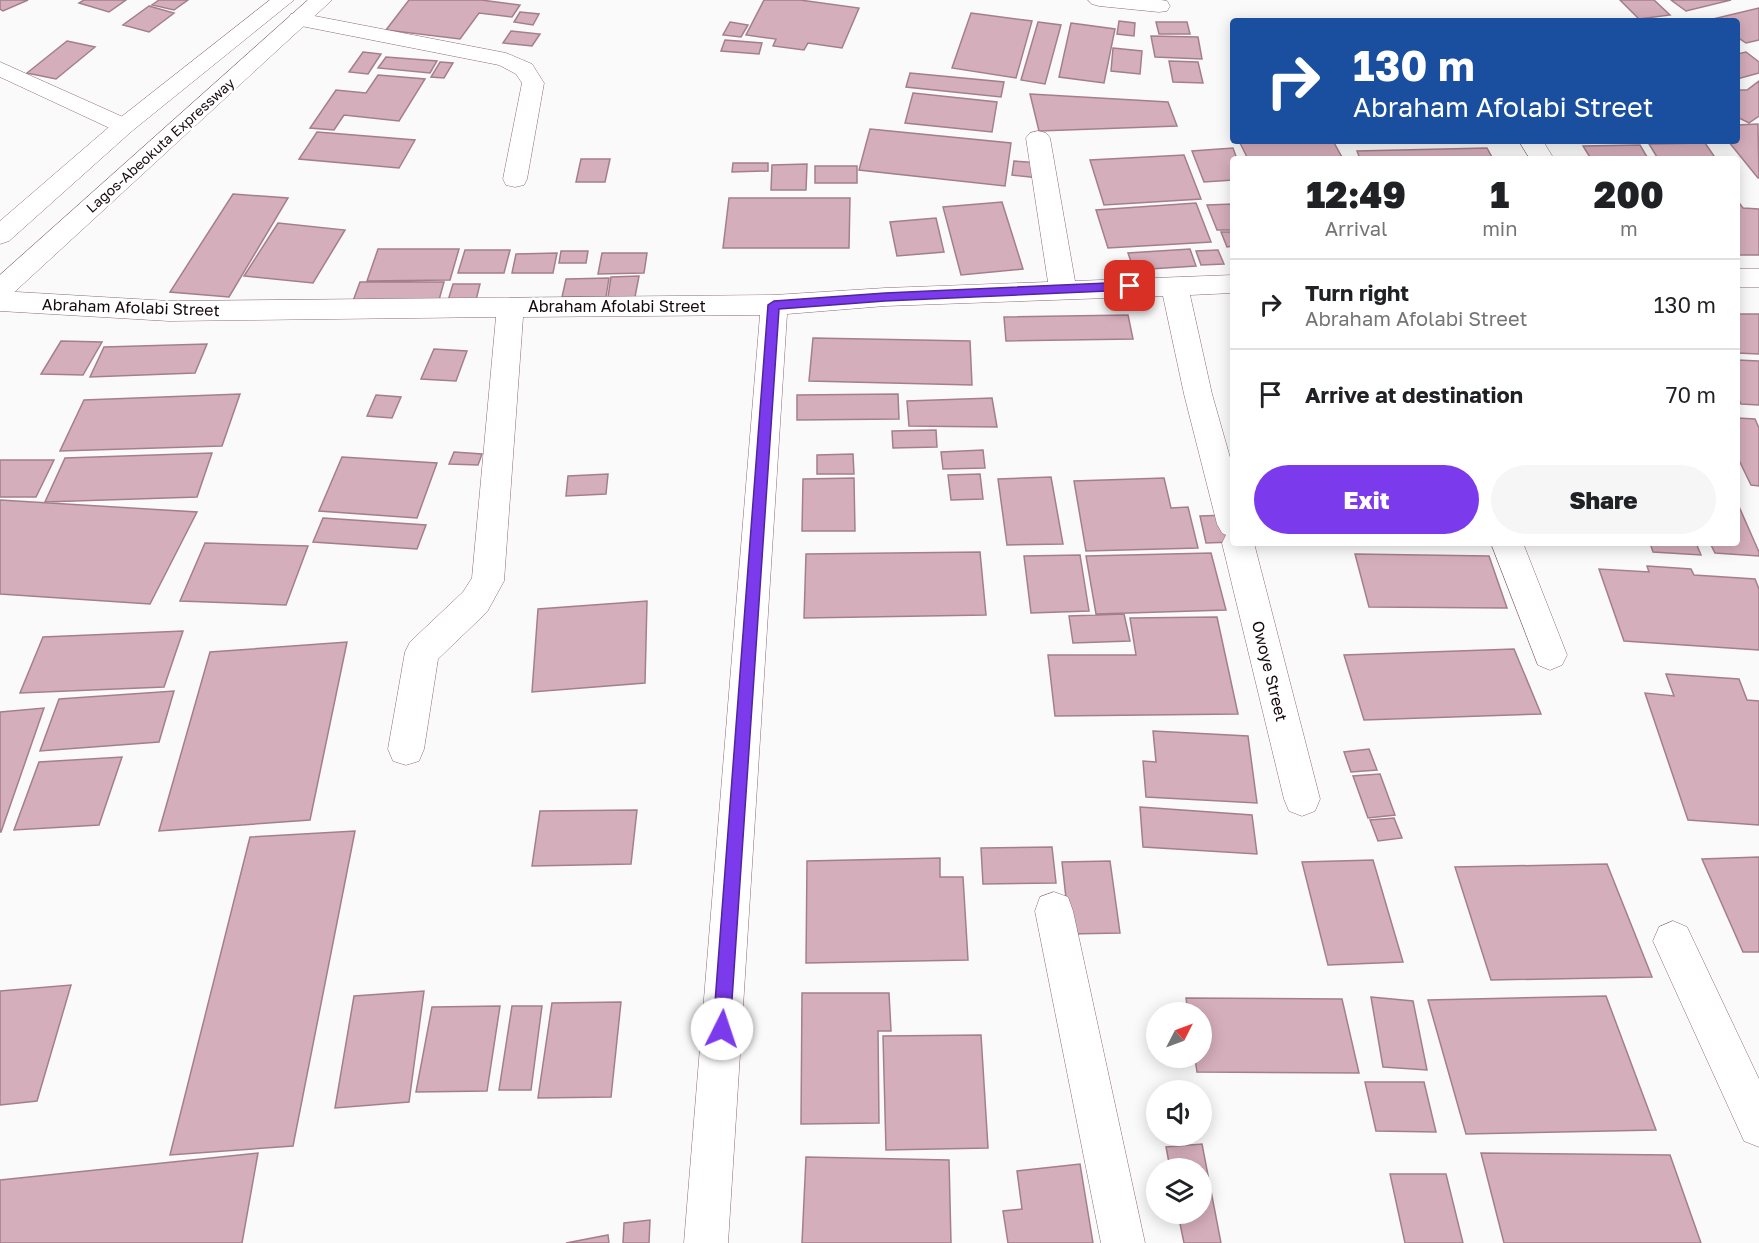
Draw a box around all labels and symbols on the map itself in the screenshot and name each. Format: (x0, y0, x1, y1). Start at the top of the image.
street label: Lagos-Abeokuta Expressway (82, 74, 238, 216)
pin (1104, 260, 1155, 311)
street label: Abraham Afolabi Street (42, 294, 220, 320)
street label: Abraham Afolabi Street (528, 296, 706, 316)
street label: Owoye Street (1248, 619, 1292, 723)
position arrow (690, 997, 754, 1061)
north arrow (1146, 1002, 1212, 1068)

